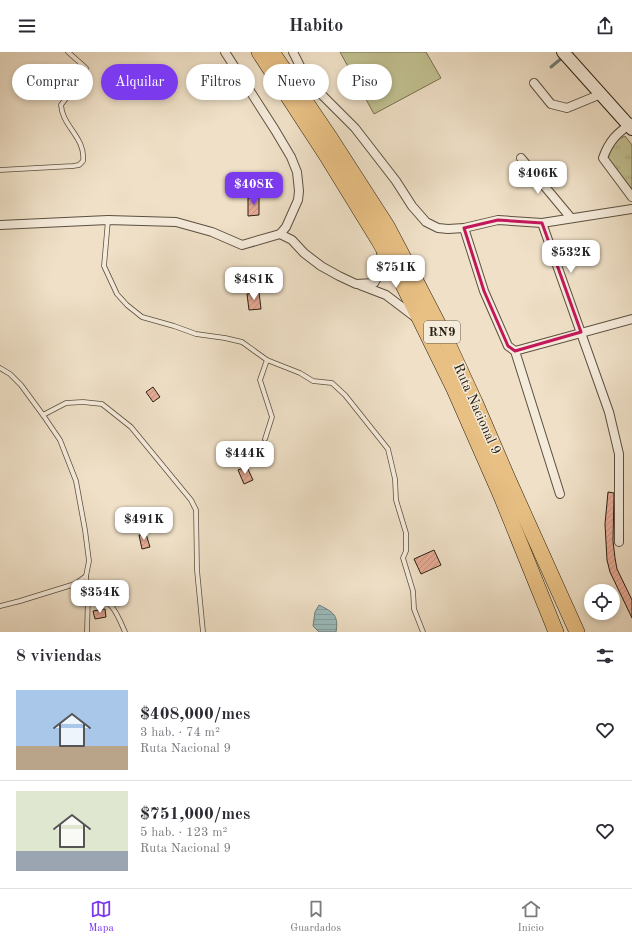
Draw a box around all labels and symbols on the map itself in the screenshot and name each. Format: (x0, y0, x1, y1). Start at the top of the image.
pin: $406K (510, 161, 566, 195)
pin: $408K (226, 172, 282, 206)
pin: $532K (543, 240, 599, 274)
pin: $751K (368, 255, 424, 289)
pin: $481K (226, 267, 282, 301)
road number: RN9 (424, 321, 460, 343)
street label: Ruta Nacional 9 (451, 361, 503, 457)
pin: $444K (217, 441, 273, 475)
pin: $491K (116, 507, 172, 541)
pin: $354K (72, 580, 128, 614)

